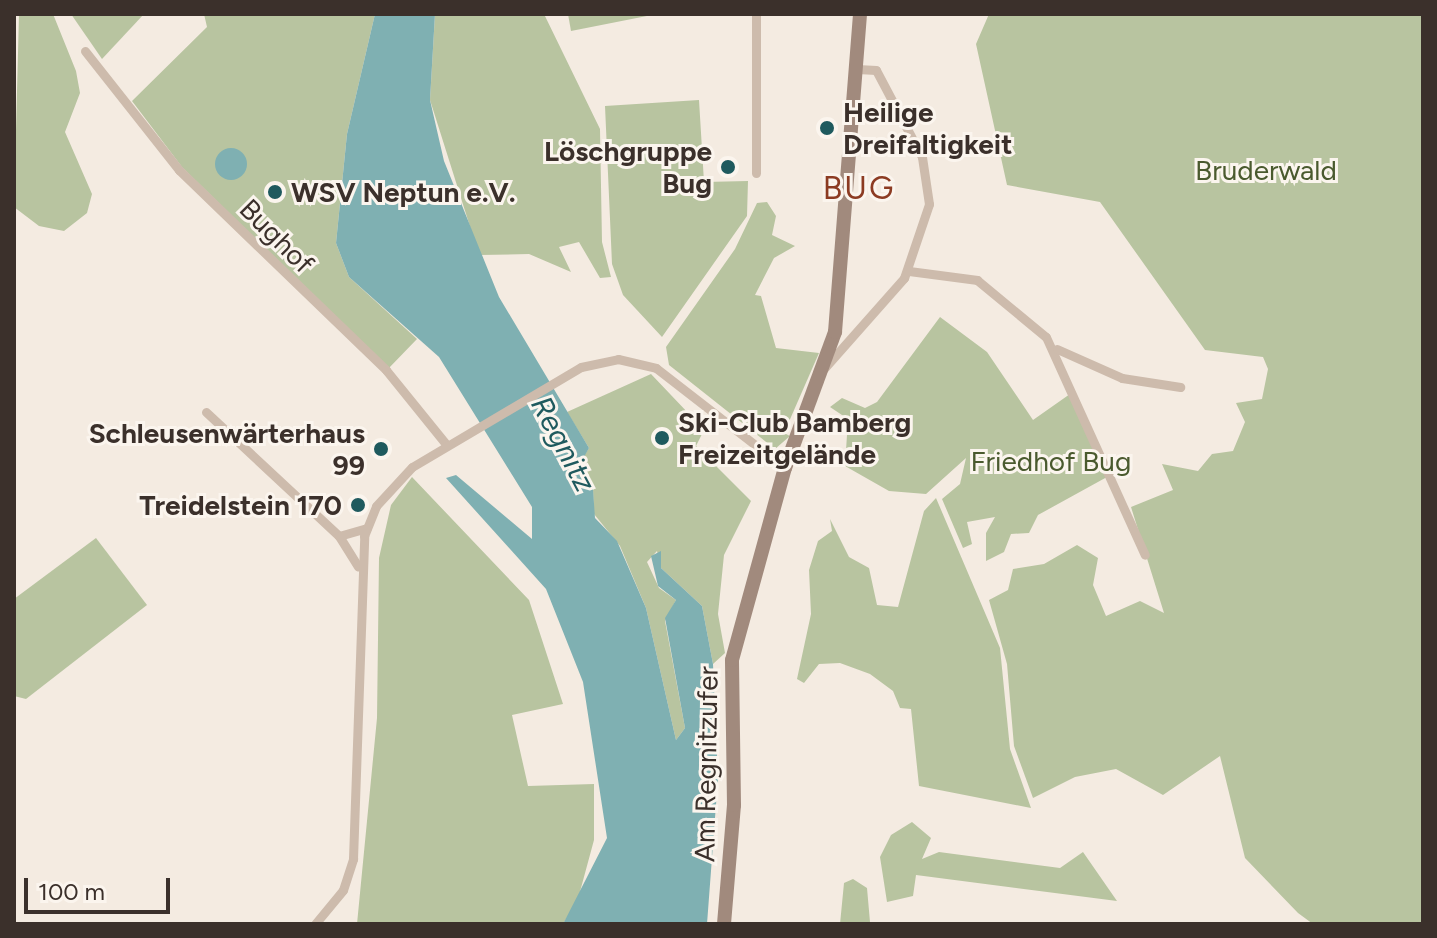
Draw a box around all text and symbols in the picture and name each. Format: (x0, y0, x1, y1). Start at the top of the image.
place label: Heilige Dreifaltigkeit (843, 95, 1012, 161)
marker: Heilige Dreifaltigkeit (818, 119, 836, 137)
place label: Löschgruppe Bug (544, 134, 712, 200)
park label: Bruderwald (1195, 153, 1337, 187)
marker: Löschgruppe Bug (719, 158, 737, 176)
district label: BUG (823, 169, 895, 207)
place label: WSV Neptun e.V. (291, 175, 516, 209)
marker: WSV Neptun e.V. (266, 183, 284, 201)
street label: Bughof (233, 192, 321, 280)
water label: Regnitz (523, 390, 603, 498)
place label: Ski-Club Bamberg Freizeitgelände (678, 405, 911, 471)
place label: Schleusenwärterhaus 99 (89, 416, 365, 482)
marker: Ski-Club Bamberg Freizeitgelände (653, 429, 671, 447)
marker: Schleusenwärterhaus 99 (372, 440, 390, 458)
park label: Friedhof Bug (971, 444, 1131, 478)
place label: Treidelstein 170 (139, 488, 342, 522)
marker: Treidelstein 170 (349, 496, 367, 514)
street label: Am Regnitzufer (687, 666, 725, 862)
scale bar (28, 862, 174, 912)
text: 100 m (38, 877, 105, 906)

